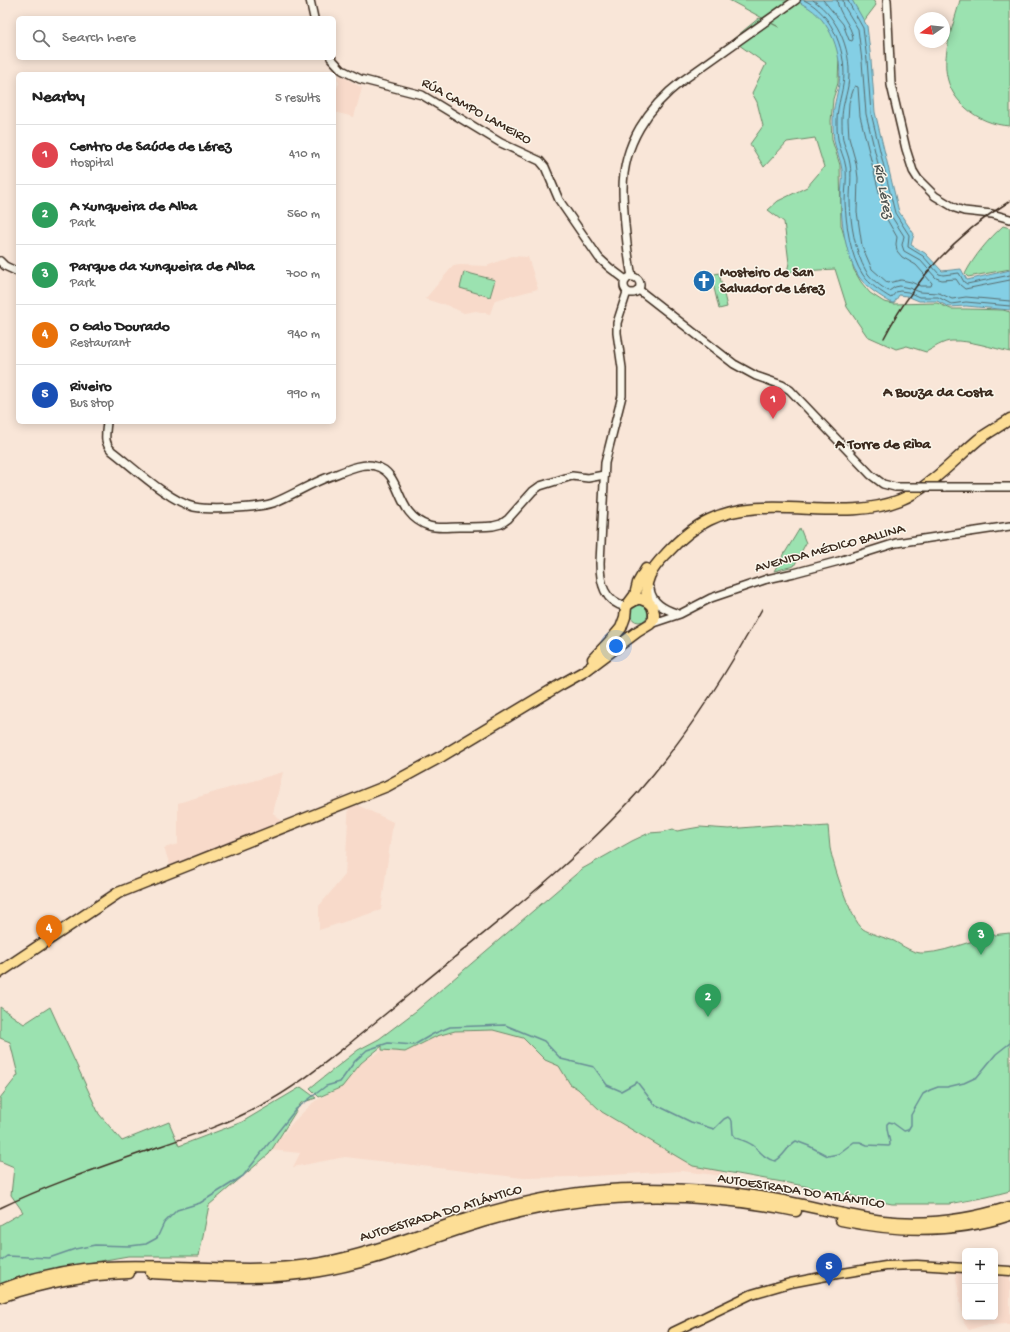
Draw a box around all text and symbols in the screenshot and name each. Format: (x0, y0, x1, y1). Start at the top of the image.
north arrow (914, 12, 950, 48)
search box (16, 16, 336, 60)
icon: search (30, 27, 52, 49)
text: Search here (62, 29, 136, 47)
street label: RÚA CAMPO LAMEIRO (418, 75, 534, 150)
text: Nearby (32, 88, 85, 108)
text: 5 results (275, 91, 320, 106)
text: Centro de Saúde de Lérez (70, 138, 231, 156)
text: 1 (42, 147, 48, 162)
text: 410 m (289, 147, 320, 162)
text: Hospital (70, 156, 114, 171)
water label: Río Lérez (869, 162, 897, 221)
text: A Xunqueira de Alba (70, 198, 197, 216)
text: 2 (42, 207, 48, 222)
text: 560 m (287, 207, 320, 222)
text: Park (70, 216, 95, 231)
text: Parque da Xunqueira de Alba (70, 258, 255, 276)
place label: Mosteiro de San Salvador de Lérez (720, 265, 825, 298)
text: 3 (42, 267, 48, 282)
text: 700 m (286, 267, 320, 282)
church icon: Mosteiro de San Salvador de Lérez (691, 268, 717, 294)
text: Park (70, 276, 95, 291)
text: O Galo Dourado (70, 318, 170, 336)
text: 4 (42, 327, 48, 342)
text: 940 m (288, 327, 320, 342)
text: Restaurant (70, 336, 130, 351)
text: Riveiro (70, 378, 112, 396)
district label: A Bouza da Costa (882, 384, 994, 402)
pin: 1 (760, 386, 786, 419)
text: 5 (42, 387, 48, 402)
text: 990 m (287, 387, 320, 402)
text: Bus stop (70, 396, 114, 411)
district label: A Torre de Riba (834, 436, 931, 454)
street label: AVENIDA MÉDICO BALLINA (753, 521, 908, 577)
your location (606, 636, 626, 656)
pin: 4 (36, 915, 62, 948)
pin: 3 (968, 922, 994, 955)
pin: 2 (695, 984, 721, 1017)
street label: AUTOESTRADA DO ATLÁNTICO (716, 1170, 886, 1214)
street label: AUTOESTRADA DO ATLÁNTICO (358, 1181, 525, 1247)
map controls (962, 1248, 998, 1320)
button: + (962, 1248, 998, 1284)
pin: 5 (816, 1253, 842, 1286)
button: − (962, 1284, 998, 1320)

